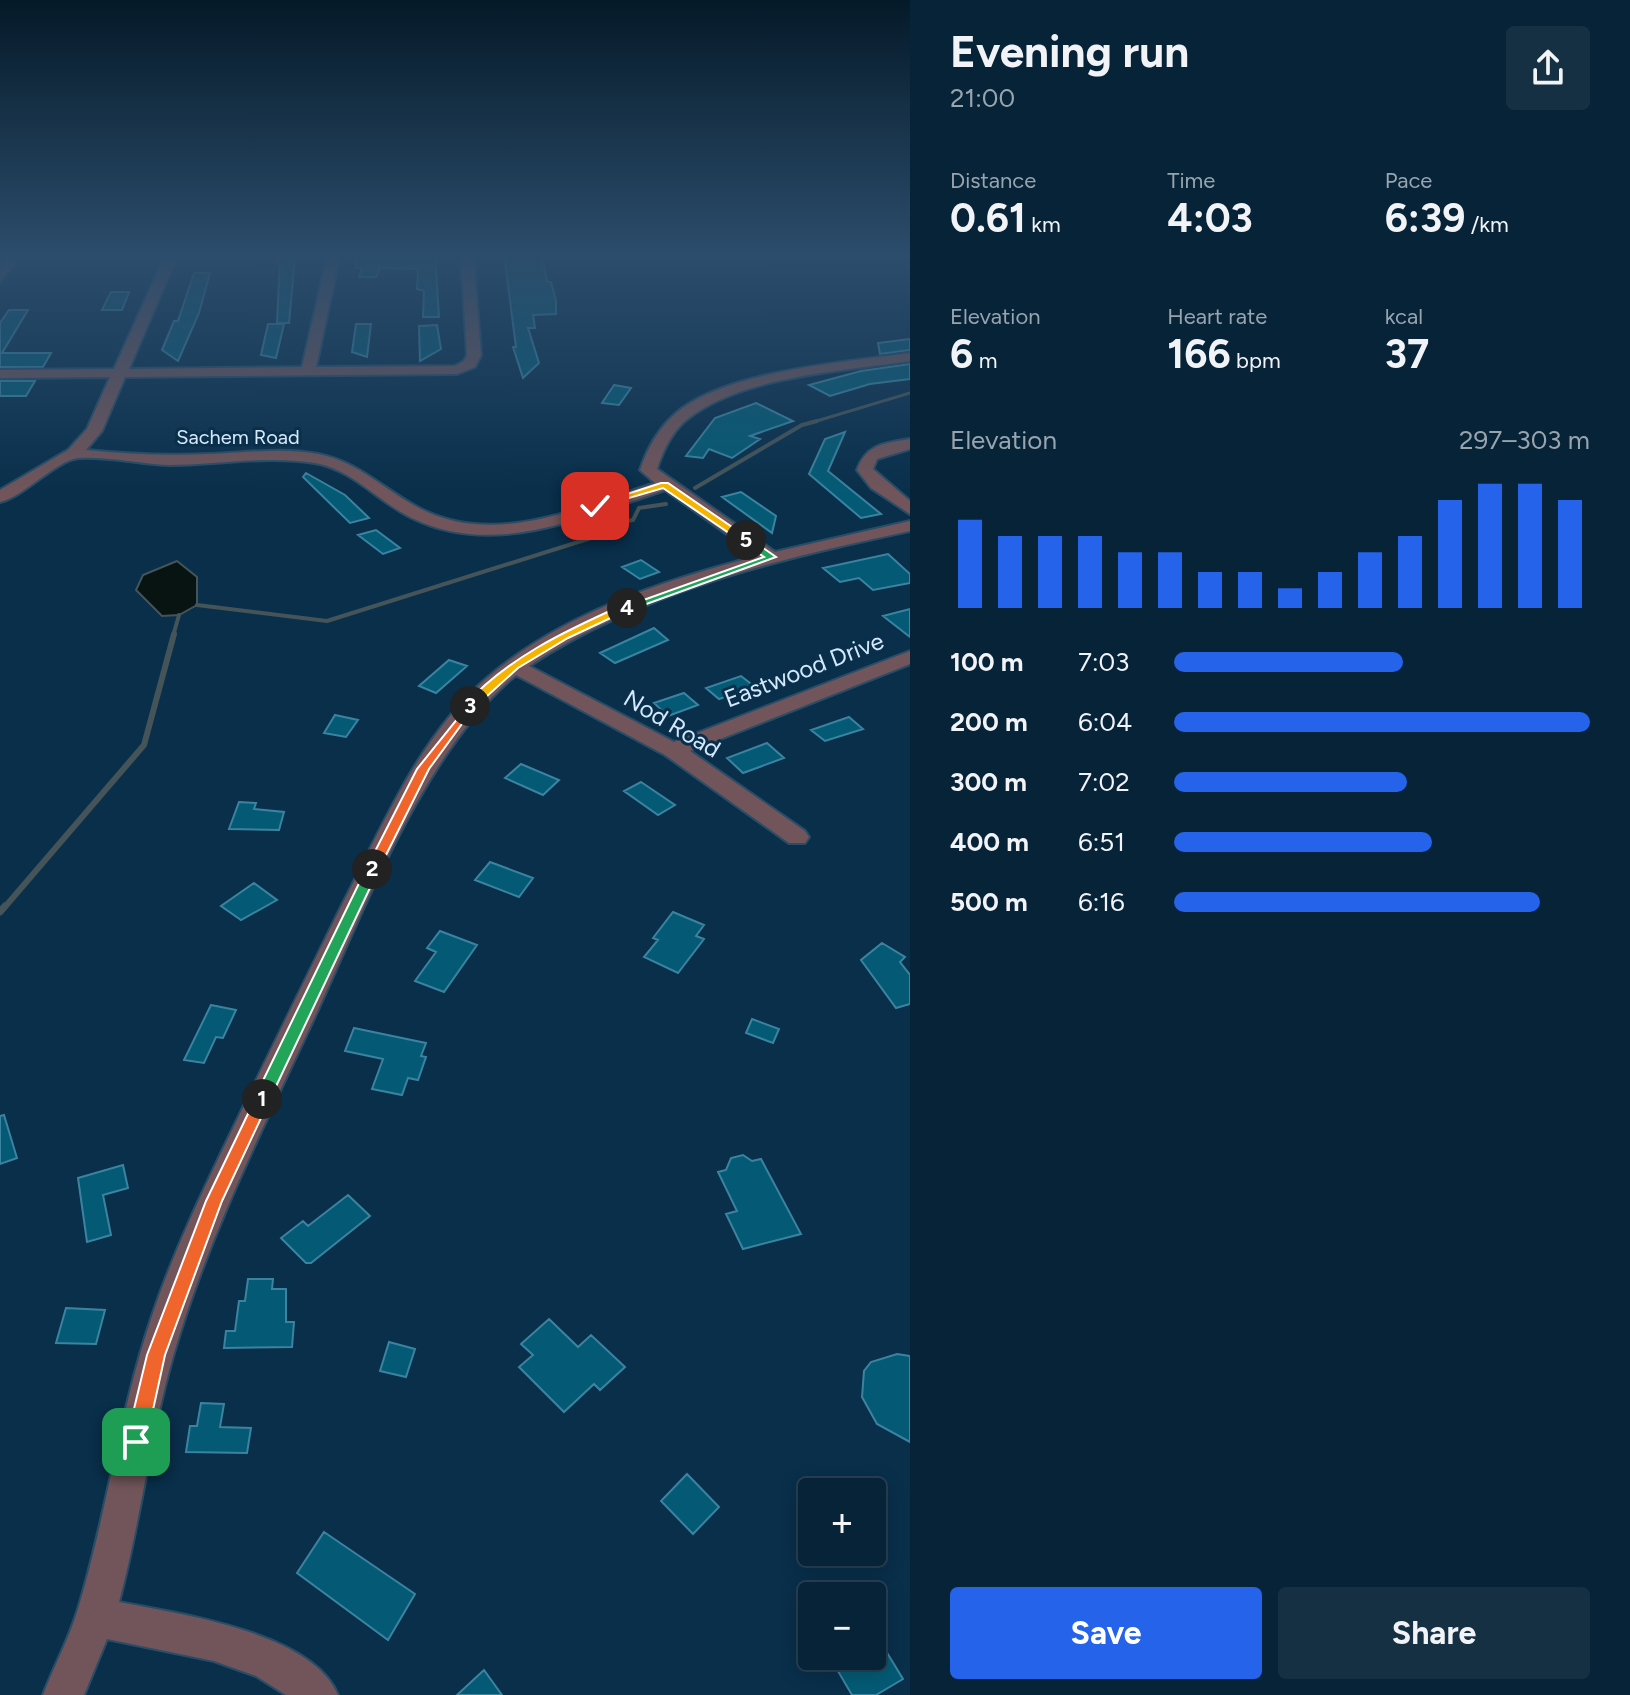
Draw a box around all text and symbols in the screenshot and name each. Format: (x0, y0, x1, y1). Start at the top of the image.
text: Evening run (950, 25, 1189, 78)
button: share (1506, 26, 1590, 110)
text: 21:00 (950, 82, 1015, 114)
text: Distance (950, 167, 1036, 194)
text: Time (1167, 167, 1215, 194)
text: Pace (1385, 167, 1432, 194)
text: 0.61 (950, 194, 1026, 242)
text: 4:03 (1167, 194, 1253, 242)
text: 6:39 (1385, 194, 1465, 242)
text: km (1026, 211, 1061, 238)
text: /km (1465, 211, 1509, 238)
text: Elevation (950, 303, 1040, 330)
text: Heart rate (1167, 303, 1267, 330)
text: kcal (1385, 303, 1423, 330)
text: 6 (950, 330, 973, 378)
text: 166 (1167, 330, 1231, 378)
text: 37 (1385, 330, 1429, 378)
text: m (973, 347, 997, 374)
text: bpm (1231, 347, 1281, 374)
text: Elevation (950, 424, 1057, 456)
text: 297–303 m (1459, 424, 1590, 456)
street label: Sachem Road (176, 425, 300, 449)
pin (561, 472, 629, 540)
icon: check (573, 484, 617, 528)
pin: 5 (726, 520, 766, 560)
text: 5 (740, 526, 752, 553)
pin: 4 (607, 588, 647, 628)
text: 4 (620, 594, 634, 621)
street label: Eastwood Drive (720, 626, 888, 713)
text: 100 m (950, 646, 1024, 678)
text: 7:03 (1078, 646, 1129, 678)
street label: Nod Road (619, 683, 726, 764)
pin: 3 (450, 686, 490, 726)
text: 3 (464, 692, 476, 719)
text: 200 m (950, 706, 1028, 738)
text: 6:04 (1078, 706, 1132, 738)
text: 300 m (950, 766, 1027, 798)
text: 7:02 (1078, 766, 1130, 798)
text: 400 m (950, 826, 1029, 858)
text: 6:51 (1078, 826, 1125, 858)
pin: 2 (352, 849, 392, 889)
text: 2 (366, 855, 378, 882)
text: 500 m (950, 886, 1028, 918)
text: 6:16 (1078, 886, 1125, 918)
pin: 1 (242, 1079, 282, 1119)
text: 1 (257, 1085, 267, 1112)
pin (102, 1408, 170, 1476)
icon: arrive (114, 1420, 158, 1464)
map controls (798, 1478, 886, 1670)
button: + (798, 1478, 886, 1566)
button: − (798, 1582, 886, 1670)
button: Save (950, 1587, 1262, 1679)
button: Share (1278, 1587, 1590, 1679)

